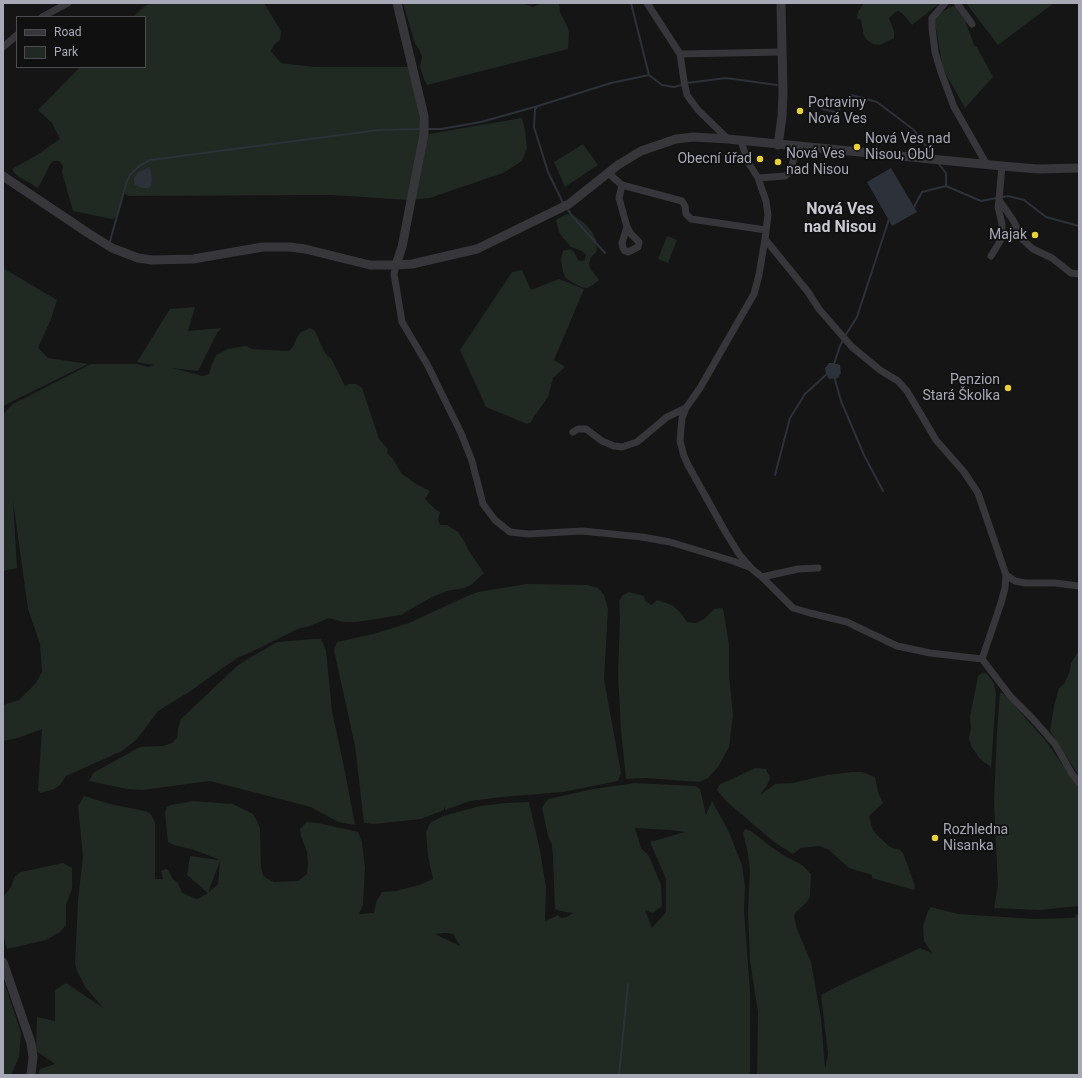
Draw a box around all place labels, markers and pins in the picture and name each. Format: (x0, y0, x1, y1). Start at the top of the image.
place label: Potraviny Nová Ves (808, 95, 867, 128)
marker: Potraviny Nová Ves (795, 106, 805, 116)
place label: Nová Ves nad Nisou, ObÚ (865, 131, 951, 164)
marker: Nová Ves nad Nisou, ObÚ (852, 142, 862, 152)
place label: Nová Ves nad Nisou (786, 146, 849, 178)
place label: Obecní úřad (677, 151, 752, 167)
marker: Obecní úřad (755, 154, 765, 164)
marker: Nová Ves nad Nisou (773, 157, 783, 167)
place label: Majak (989, 227, 1027, 243)
marker: Majak (1030, 230, 1040, 240)
place label: Penzion Stará Školka (922, 372, 1000, 404)
marker: Penzion Stará Školka (1003, 383, 1013, 393)
place label: Rozhledna Nisanka (943, 822, 1008, 854)
marker: Rozhledna Nisanka (930, 833, 940, 843)

